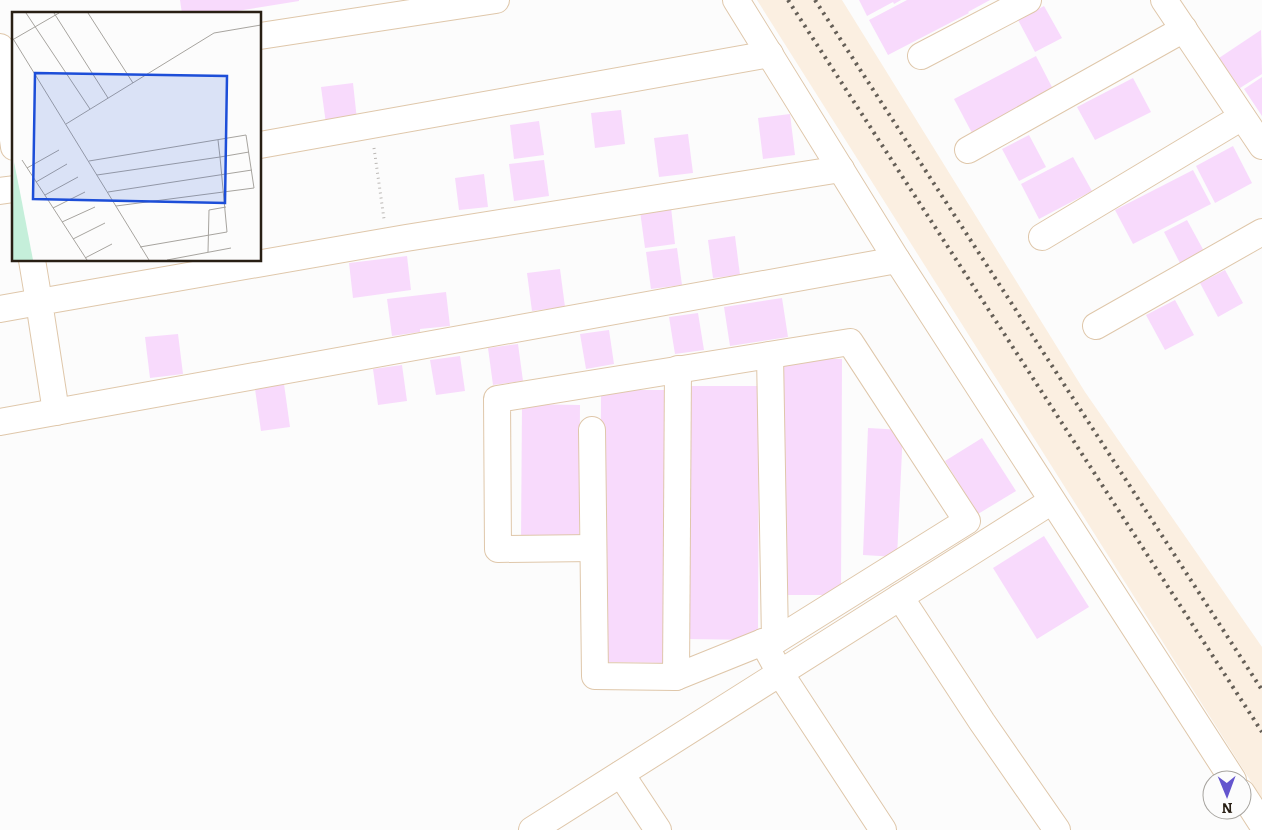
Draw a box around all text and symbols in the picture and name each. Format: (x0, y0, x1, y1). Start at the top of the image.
inset map (12, 12, 261, 261)
north arrow (1202, 770, 1252, 820)
text: N (1221, 799, 1233, 816)

